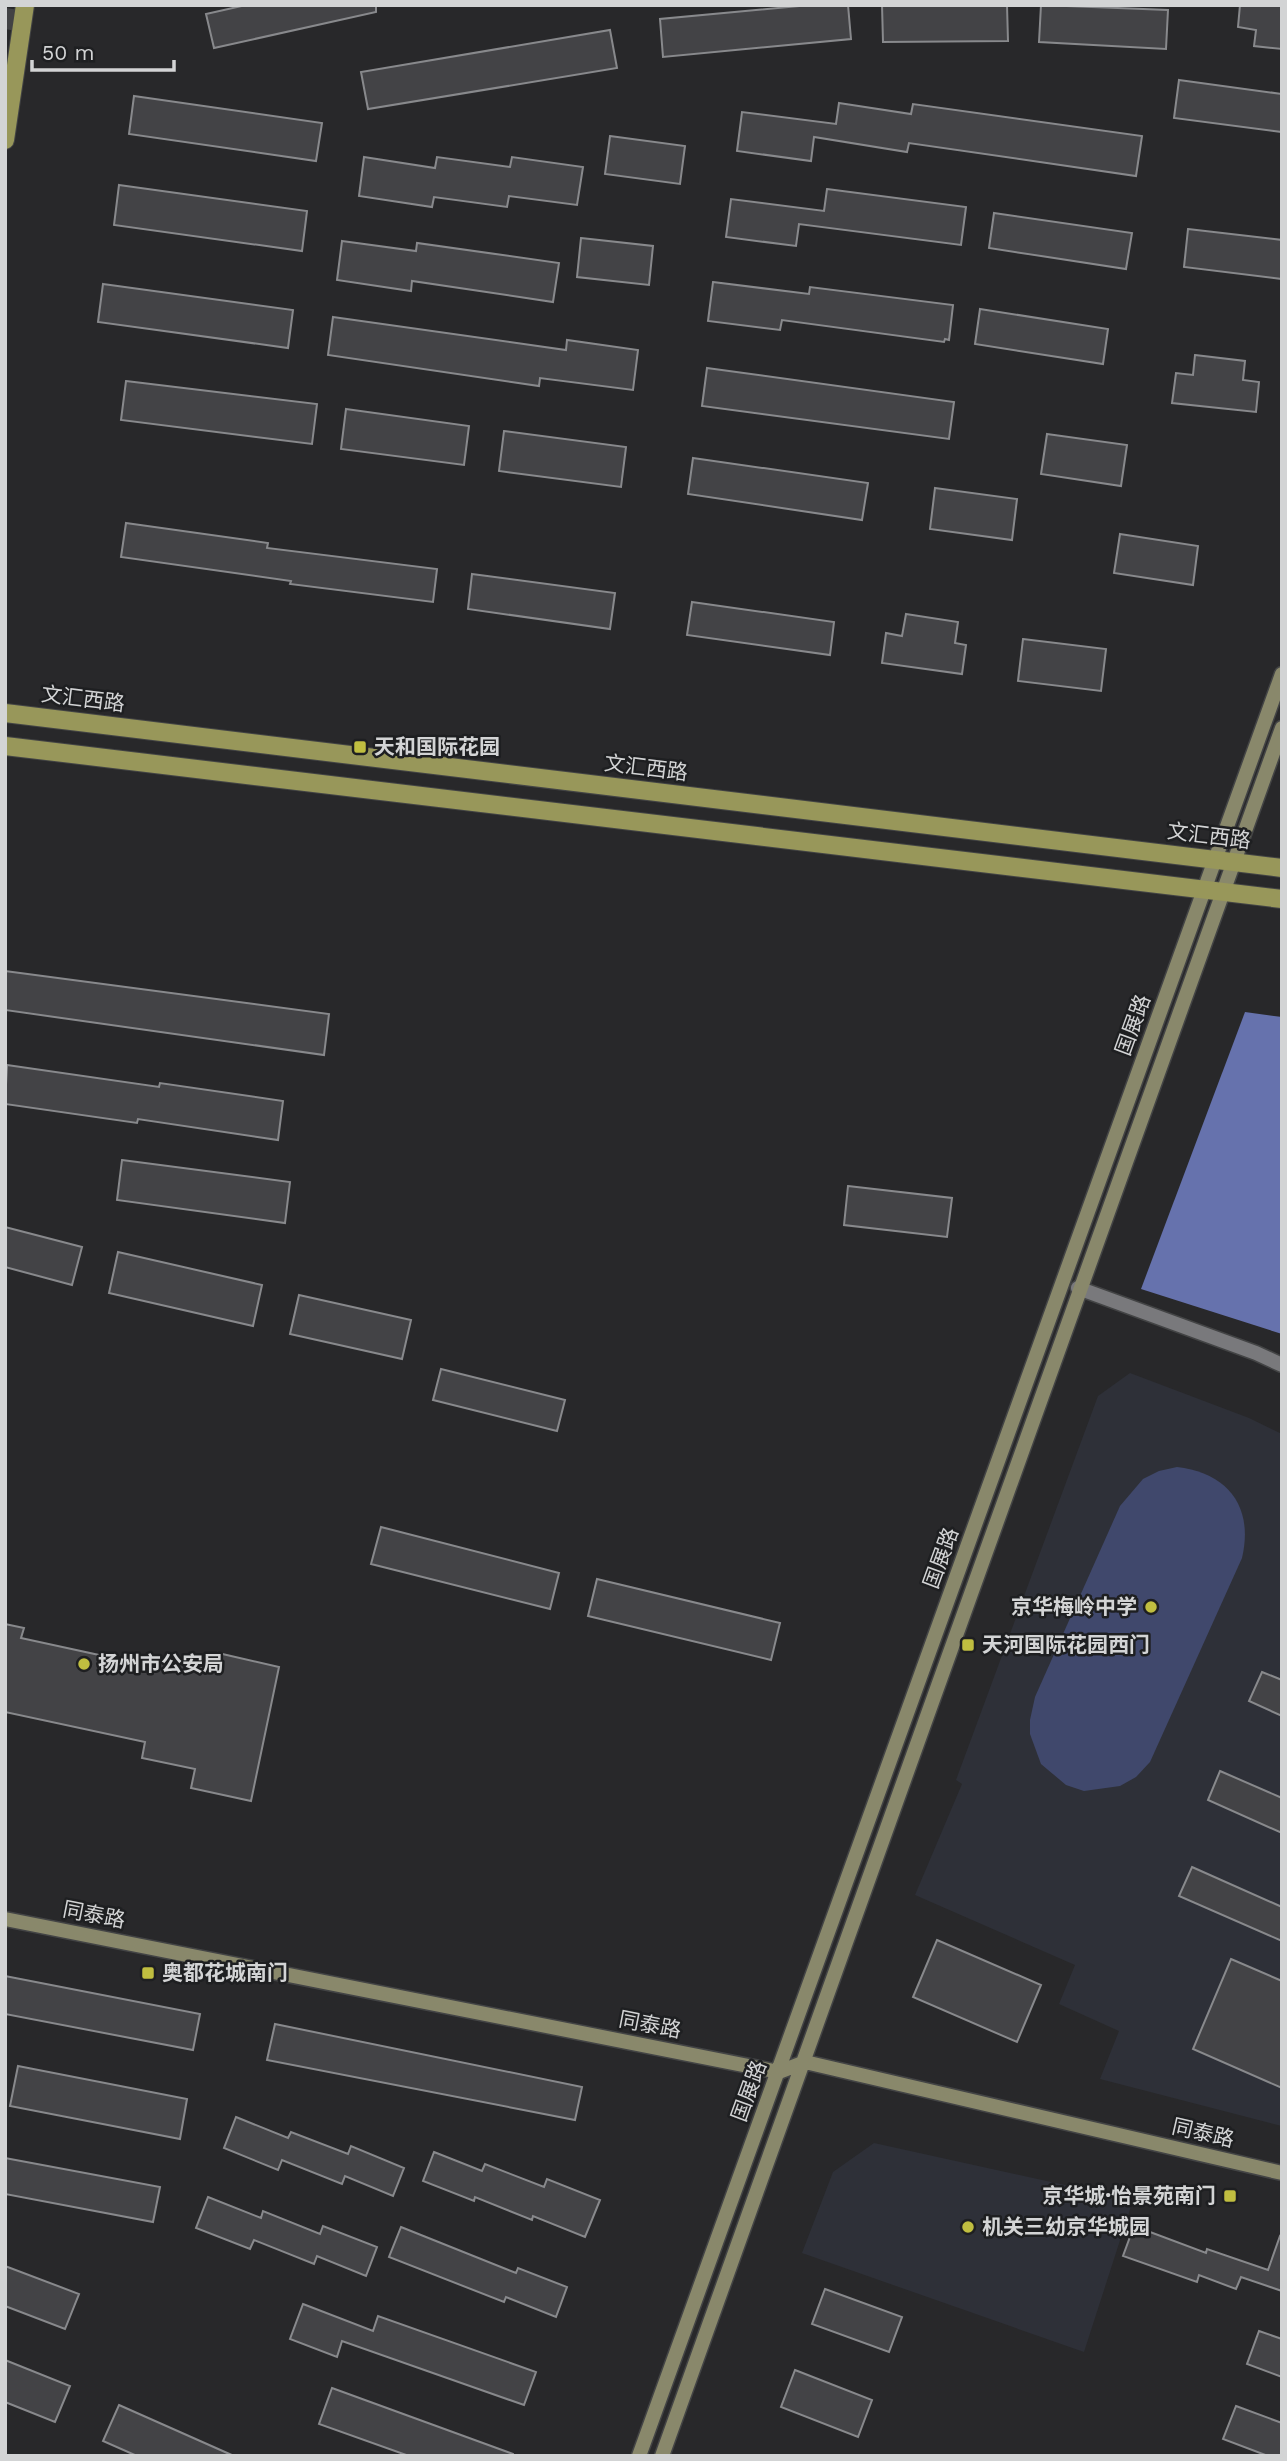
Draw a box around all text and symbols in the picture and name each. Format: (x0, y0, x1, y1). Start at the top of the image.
scale bar (32, 28, 173, 72)
text: 50 m (42, 40, 94, 65)
street label: 文汇西路 (40, 681, 126, 716)
place label: 天和国际花园 (374, 734, 500, 759)
marker: 天和国际花园 (352, 739, 368, 755)
street label: 文汇西路 (603, 750, 689, 785)
street label: 文汇西路 (1166, 818, 1252, 853)
street label: 国展路 (1110, 991, 1155, 1059)
street label: 国展路 (918, 1524, 963, 1592)
place label: 京华梅岭中学 (1011, 1594, 1137, 1619)
marker: 京华梅岭中学 (1143, 1599, 1159, 1615)
place label: 天河国际花园西门 (982, 1632, 1150, 1657)
marker: 天河国际花园西门 (960, 1637, 976, 1653)
place label: 扬州市公安局 (98, 1651, 224, 1676)
marker: 扬州市公安局 (76, 1656, 92, 1672)
street label: 同泰路 (61, 1896, 127, 1933)
place label: 奥都花城南门 (162, 1960, 288, 1985)
marker: 奥都花城南门 (140, 1965, 156, 1981)
street label: 同泰路 (617, 2006, 683, 2043)
street label: 国展路 (726, 2057, 771, 2125)
street label: 同泰路 (1170, 2113, 1237, 2152)
place label: 京华城·怡景苑南门 (1042, 2183, 1216, 2208)
marker: 京华城·怡景苑南门 (1222, 2188, 1238, 2204)
place label: 机关三幼京华城园 (982, 2214, 1150, 2239)
marker: 机关三幼京华城园 (960, 2219, 976, 2235)

